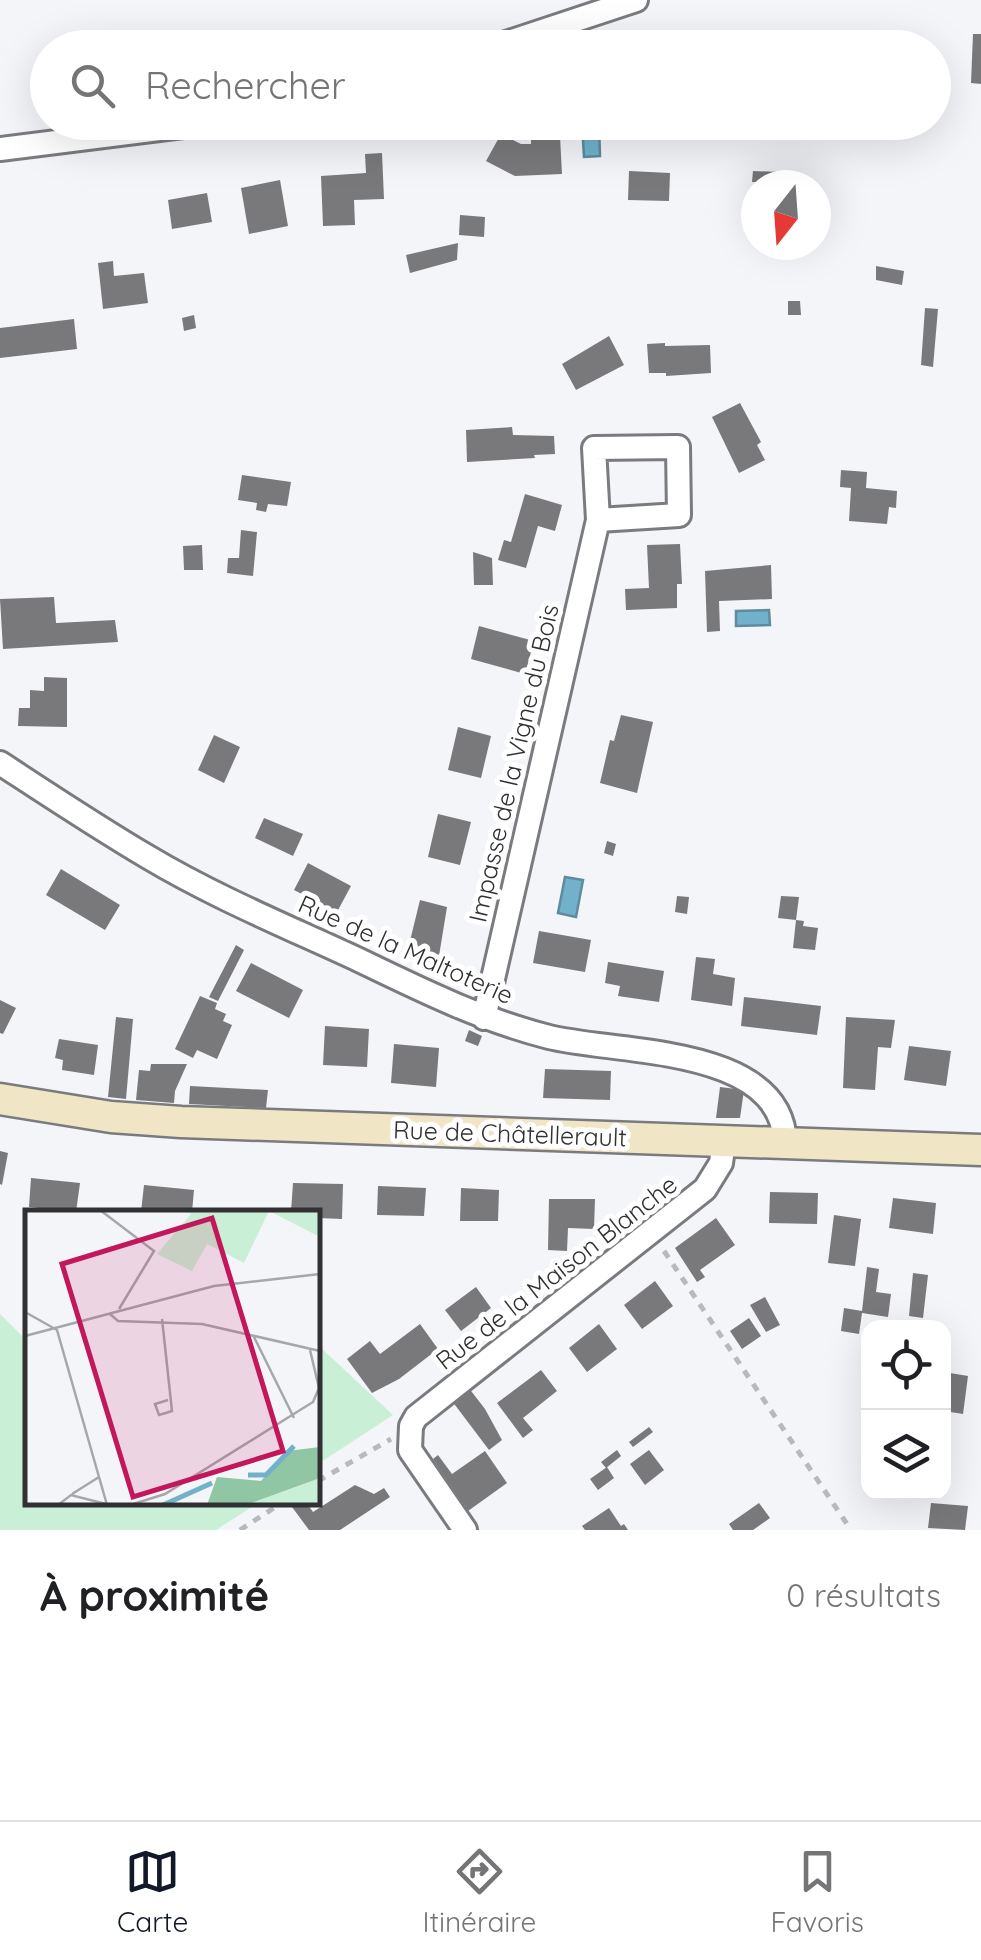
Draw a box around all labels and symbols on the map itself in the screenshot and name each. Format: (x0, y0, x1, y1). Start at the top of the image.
north arrow (741, 170, 831, 260)
street label: Impasse de la Vigne du Bois (461, 601, 565, 925)
street label: Rue de la Maltoterie (294, 888, 518, 1010)
street label: Rue de Châtellerault (393, 1113, 627, 1153)
street label: Rue de la Maison Blanche (429, 1168, 683, 1376)
inset map (25, 1210, 320, 1505)

